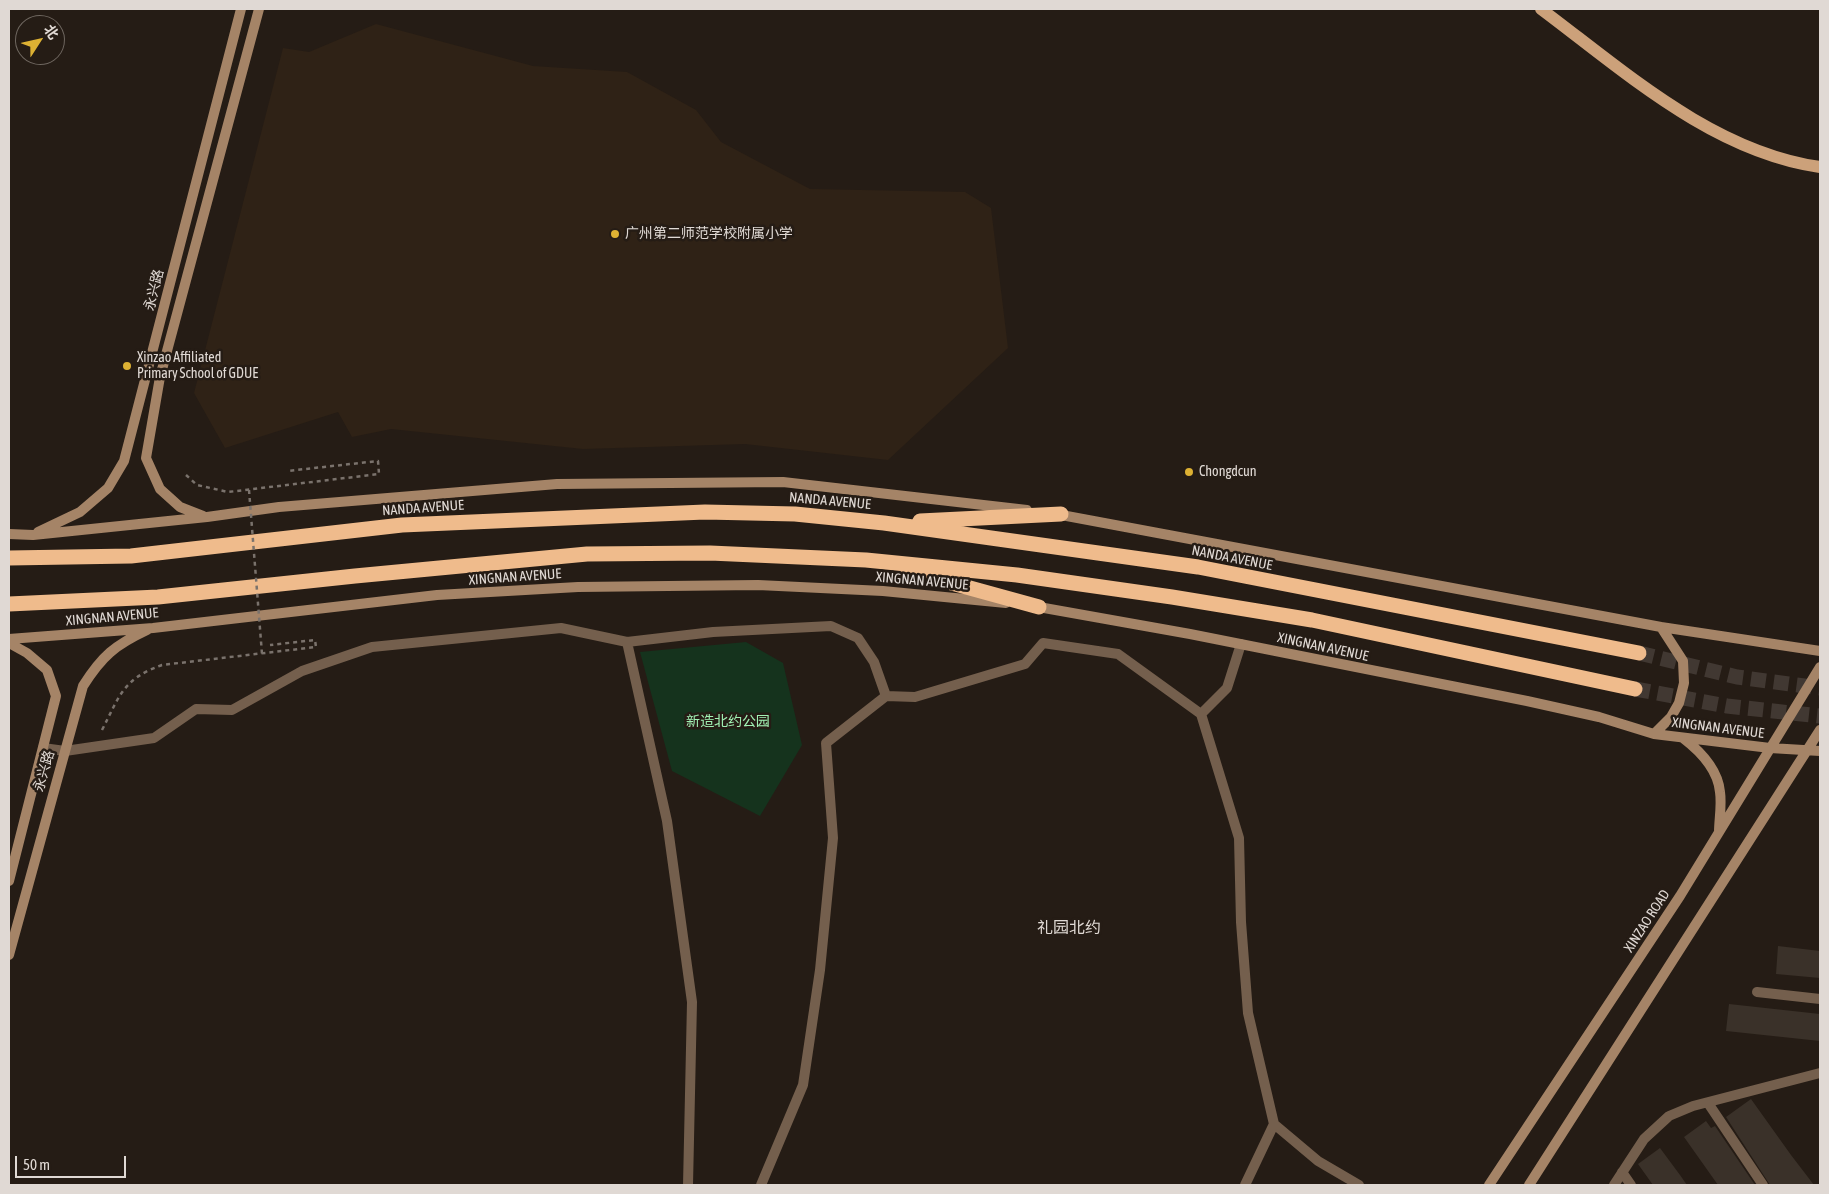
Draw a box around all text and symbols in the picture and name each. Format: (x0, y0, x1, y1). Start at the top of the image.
north arrow (15, 15, 65, 65)
text: 北 (41, 22, 62, 42)
place label: 广州第二师范学校附属小学 (625, 226, 793, 242)
marker: 广州第二师范学校附属小学 (609, 228, 621, 240)
street label: 永兴路 (141, 268, 167, 312)
place label: Xinzao Affiliated Primary School of GDUE (137, 350, 258, 382)
marker: Xinzao Affiliated Primary School of GDUE (121, 360, 133, 372)
place label: Chongdcun (1199, 464, 1257, 480)
marker: Chongdcun (1183, 466, 1195, 478)
street label: NANDA AVENUE (788, 489, 872, 513)
street label: NANDA AVENUE (382, 497, 464, 519)
street label: NANDA AVENUE (1190, 542, 1274, 574)
street label: XINGNAN AVENUE (468, 565, 562, 589)
street label: XINGNAN AVENUE (875, 569, 969, 593)
street label: XINGNAN AVENUE (65, 605, 159, 629)
street label: XINGNAN AVENUE (1276, 629, 1370, 665)
park label: 新造北约公园 (686, 714, 770, 730)
street label: XINGNAN AVENUE (1671, 714, 1765, 742)
street label: 永兴路 (30, 748, 58, 794)
street label: XINZAO ROAD (1621, 887, 1673, 955)
district label: 礼园北约 (1037, 918, 1101, 938)
scale bar (18, 1146, 129, 1178)
text: 50 m (23, 1156, 50, 1173)

